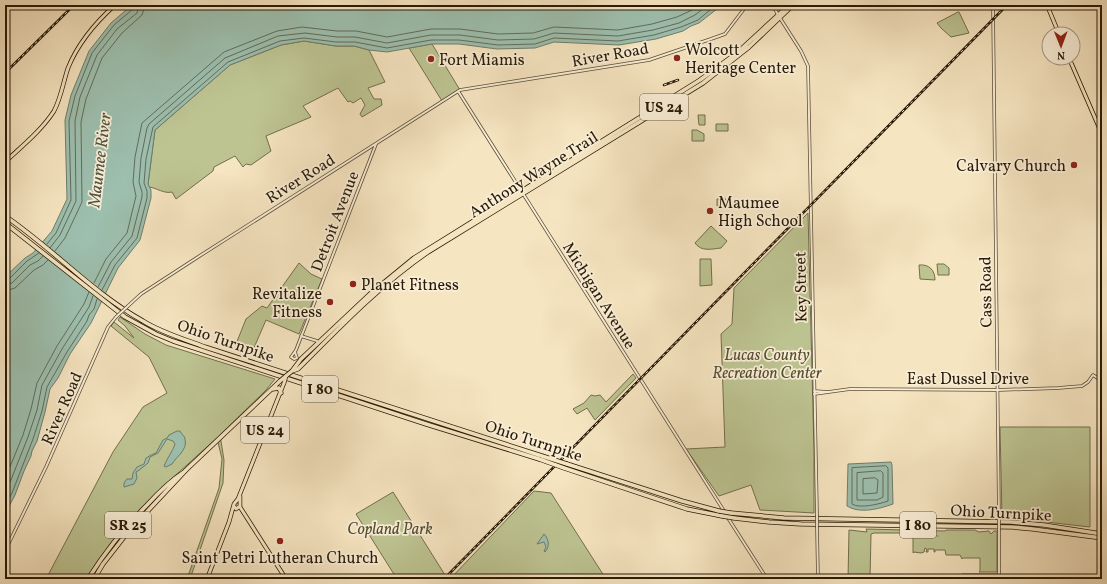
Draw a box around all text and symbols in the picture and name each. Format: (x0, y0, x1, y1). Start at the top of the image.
north arrow (1041, 26, 1081, 66)
street label: River Road (570, 38, 651, 74)
place label: Wolcott Heritage Center (685, 40, 796, 80)
text: N (1057, 47, 1065, 62)
place label: Fort Miamis (439, 50, 525, 72)
marker: Wolcott Heritage Center (672, 53, 682, 63)
marker: Fort Miamis (426, 54, 436, 64)
road number: US 24 (640, 94, 688, 120)
water label: Maumee River (83, 111, 118, 210)
street label: Anthony Wayne Trail (465, 127, 603, 224)
street label: River Road (262, 150, 340, 210)
place label: Calvary Church (956, 156, 1066, 178)
marker: Calvary Church (1069, 160, 1079, 170)
street label: Detroit Avenue (307, 168, 365, 275)
place label: Maumee High School (718, 193, 803, 233)
marker: Maumee High School (705, 206, 715, 216)
street label: Michigan Avenue (557, 238, 640, 354)
street label: Key Street (790, 251, 814, 323)
street label: Cass Road (975, 256, 999, 328)
place label: Planet Fitness (361, 275, 459, 297)
marker: Planet Fitness (348, 279, 358, 289)
place label: Revitalize Fitness (252, 284, 322, 324)
marker: Revitalize Fitness (325, 297, 335, 307)
street label: Ohio Turnpike (174, 315, 277, 369)
park label: Lucas County Recreation Center (712, 345, 823, 385)
street label: River Road (37, 369, 89, 449)
street label: East Dussel Drive (907, 369, 1029, 391)
road number: I 80 (302, 376, 338, 402)
street label: Ohio Turnpike (482, 416, 585, 468)
road number: US 24 (241, 417, 289, 443)
street label: Ohio Turnpike (950, 500, 1052, 528)
road number: SR 25 (105, 512, 151, 538)
road number: I 80 (900, 512, 936, 538)
park label: Copland Park (347, 519, 433, 541)
marker: Saint Petri Lutheran Church (275, 536, 285, 546)
place label: Saint Petri Lutheran Church (181, 548, 379, 570)

